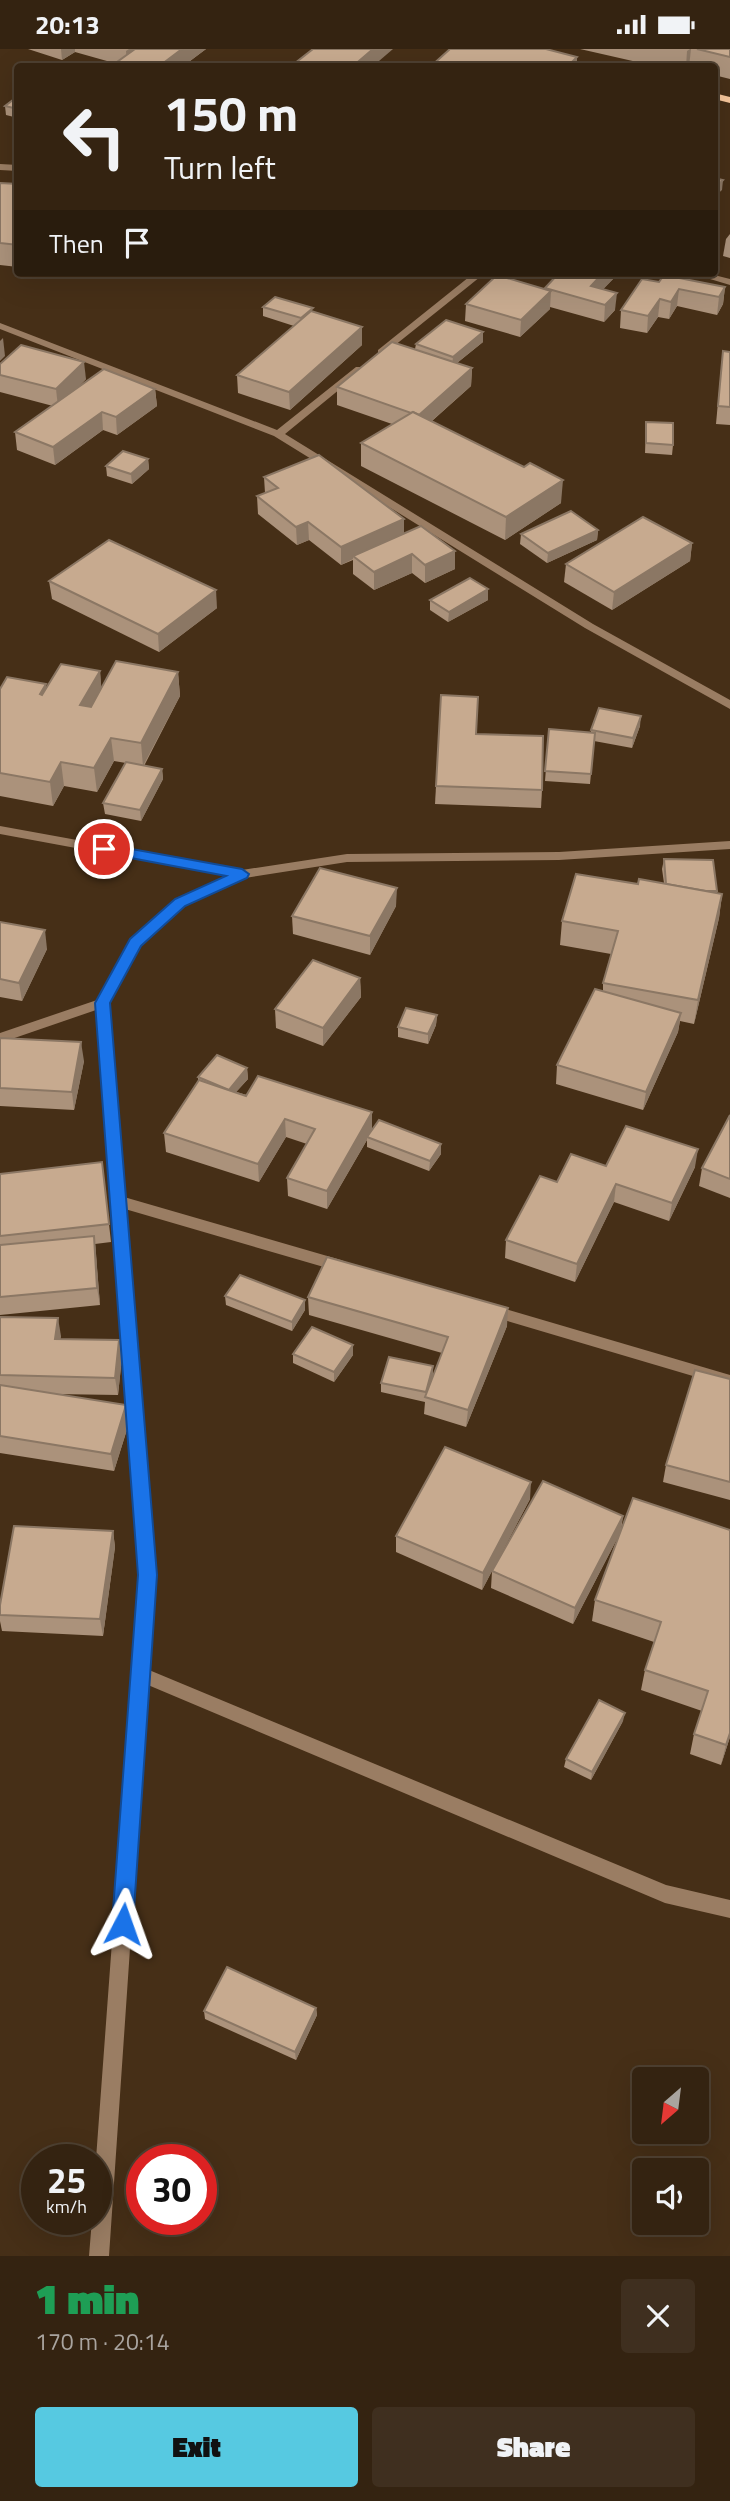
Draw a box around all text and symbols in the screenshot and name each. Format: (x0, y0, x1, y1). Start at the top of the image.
text: 20:13 (35, 5, 100, 44)
text: 150 m (164, 75, 298, 150)
icon: left (49, 91, 140, 182)
text: Turn left (164, 143, 276, 191)
text: Then (49, 224, 104, 263)
icon: arrive (118, 224, 156, 262)
pin (74, 819, 134, 879)
icon: arrive (85, 830, 123, 868)
position arrow (86, 1887, 160, 1961)
north arrow (632, 2067, 709, 2144)
map controls (632, 2067, 709, 2235)
speed limit sign: 30 (126, 2144, 217, 2235)
text: 25 (47, 2153, 86, 2207)
button: sound (632, 2158, 709, 2235)
text: km/h (46, 2193, 87, 2220)
text: 1 min (35, 2266, 139, 2330)
button: close (621, 2279, 695, 2353)
text: 170 m · 20:14 (35, 2324, 170, 2359)
button: Exit (35, 2407, 358, 2487)
button: Share (372, 2407, 695, 2487)

